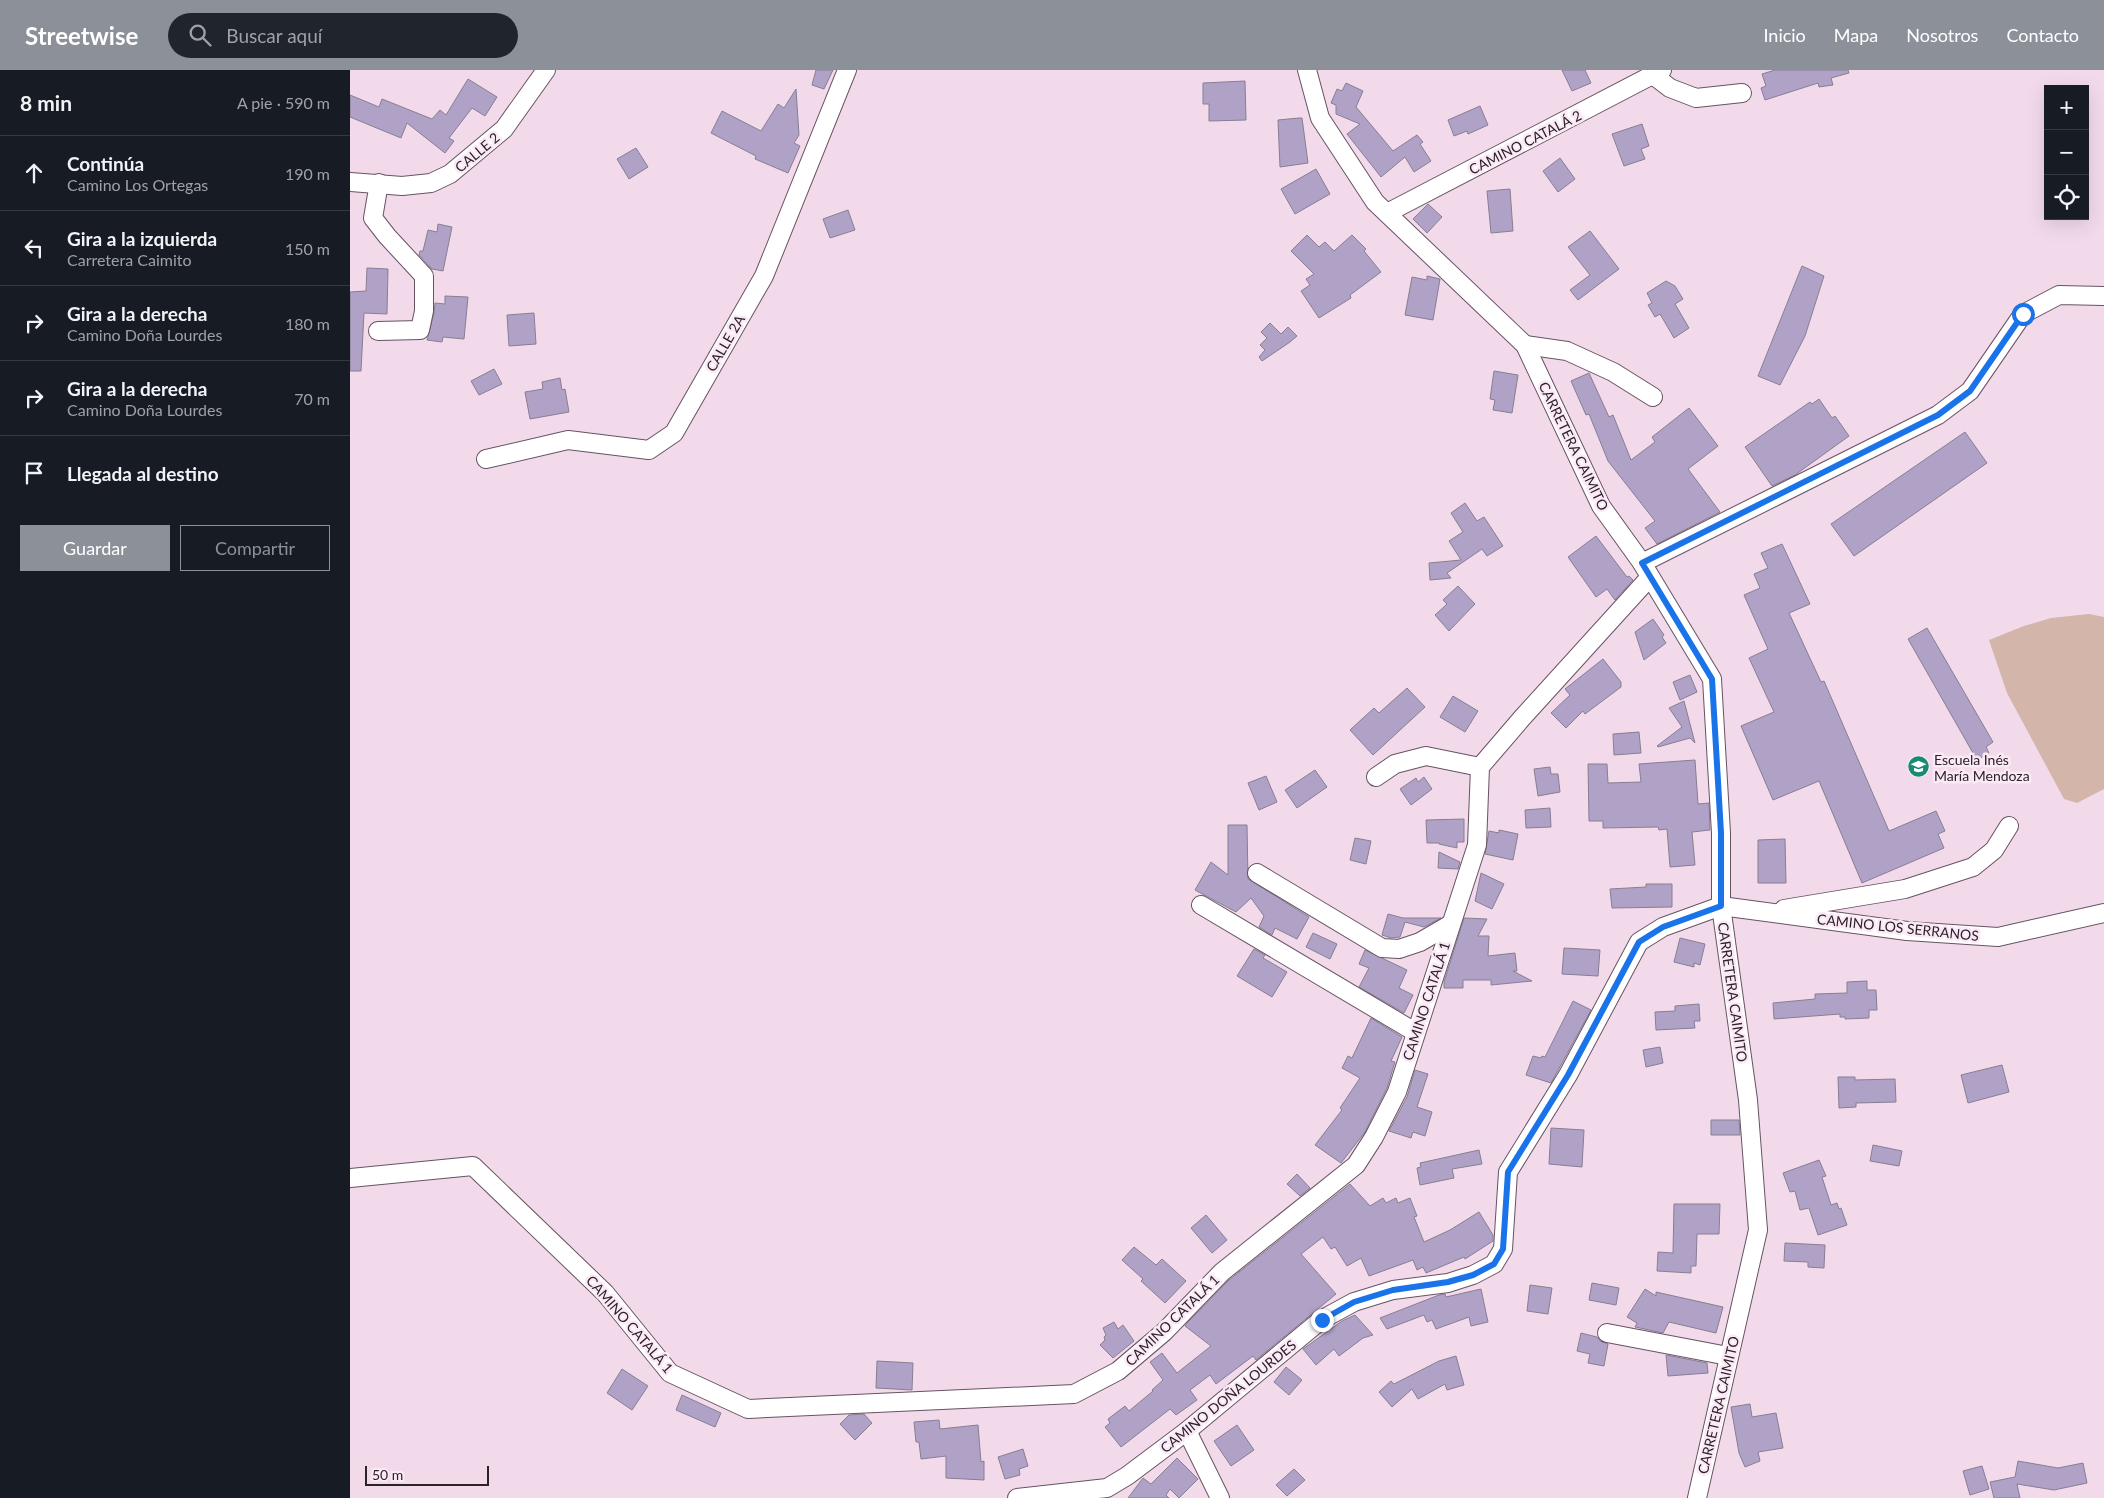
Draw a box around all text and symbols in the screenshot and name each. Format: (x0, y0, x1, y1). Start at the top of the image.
search box (168, 13, 518, 58)
text: Streetwise (25, 21, 138, 50)
icon: search (186, 21, 214, 49)
text: Buscar aquí (226, 24, 322, 47)
text: Inicio (1763, 24, 1806, 46)
text: Mapa (1834, 24, 1878, 46)
text: Nosotros (1906, 24, 1978, 46)
text: Contacto (2006, 24, 2079, 46)
map controls (2044, 85, 2089, 220)
button: + (2044, 85, 2089, 130)
text: 8 min (20, 90, 72, 115)
text: A pie · 590 m (237, 93, 330, 112)
street label: CAMINO CATALÁ 2 (1466, 106, 1584, 178)
street label: CALLE 2 (451, 128, 503, 176)
button: − (2044, 130, 2089, 175)
text: Continúa (67, 152, 144, 175)
icon: ahead (20, 159, 48, 187)
text: 190 m (285, 164, 330, 183)
text: Camino Los Ortegas (67, 175, 208, 194)
button: locate (2044, 175, 2089, 220)
text: Gira a la izquierda (67, 227, 217, 250)
icon: left (20, 234, 48, 262)
text: 150 m (285, 239, 330, 258)
text: Carretera Caimito (67, 250, 192, 269)
text: Gira a la derecha (67, 302, 207, 325)
route start (2012, 303, 2035, 326)
icon: right (20, 309, 48, 337)
street label: CALLE 2A (702, 311, 748, 374)
text: 180 m (285, 314, 330, 333)
text: Camino Doña Lourdes (67, 325, 222, 344)
text: Gira a la derecha (67, 377, 207, 400)
street label: CARRETERA CAIMITO (1535, 379, 1613, 513)
icon: right (20, 384, 48, 412)
text: 70 m (294, 389, 330, 408)
text: Camino Doña Lourdes (67, 400, 222, 419)
icon: arrive (20, 459, 48, 487)
text: Llegada al destino (67, 462, 219, 485)
button: Guardar (20, 525, 170, 571)
button: Compartir (180, 525, 330, 571)
place label: Escuela Inés María Mendoza (1934, 751, 2030, 784)
school or university icon: Escuela Inés María Mendoza (1906, 755, 1930, 779)
street label: CAMINO LOS SERRANOS (1816, 910, 1980, 944)
street label: CARRETERA CAIMITO (1715, 921, 1751, 1063)
street label: CAMINO CATALÁ 1 (1399, 940, 1453, 1062)
street label: CAMINO CATALÁ 1 (1122, 1271, 1222, 1369)
street label: CAMINO CATALÁ 1 (583, 1272, 677, 1376)
route end (1311, 1309, 1334, 1332)
street label: CARRETERA CAIMITO (1694, 1334, 1742, 1476)
street label: CAMINO DOÑA LOURDES (1157, 1336, 1299, 1456)
scale bar (365, 1463, 489, 1486)
text: 50 m (372, 1466, 403, 1483)

